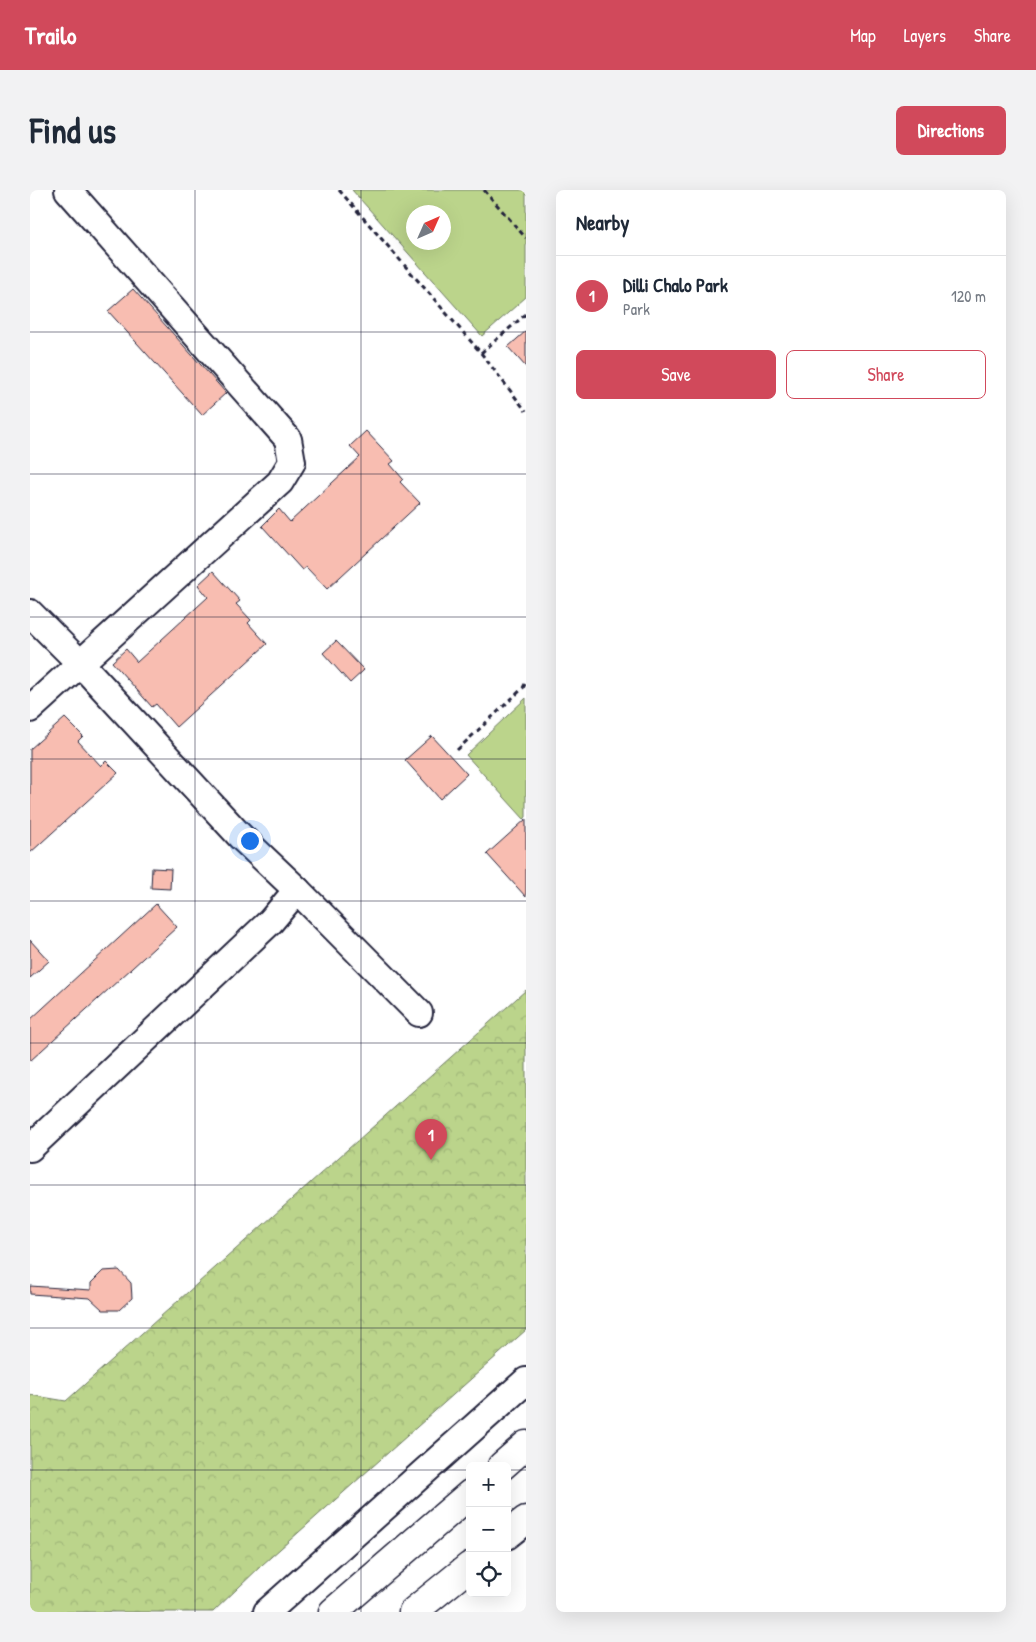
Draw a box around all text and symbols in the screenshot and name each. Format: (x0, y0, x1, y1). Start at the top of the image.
text: Trailo (25, 19, 76, 51)
text: Map (850, 23, 876, 48)
text: Layers (904, 23, 946, 48)
text: Share (974, 23, 1011, 48)
button: Directions (896, 106, 1006, 155)
text: Find us (30, 107, 116, 154)
north arrow (406, 205, 451, 250)
text: Nearby (576, 208, 629, 237)
text: Dilli Chalo Park (623, 272, 728, 298)
text: 1 (589, 285, 595, 307)
text: 120 m (951, 285, 986, 307)
text: Park (623, 298, 650, 320)
button: Save (576, 350, 776, 399)
button: Share (786, 350, 986, 399)
your location (237, 828, 263, 854)
pin: 1 (415, 1119, 447, 1160)
map controls (466, 1462, 511, 1597)
button: + (466, 1462, 511, 1507)
button: − (466, 1507, 511, 1552)
button: locate (466, 1552, 511, 1597)

